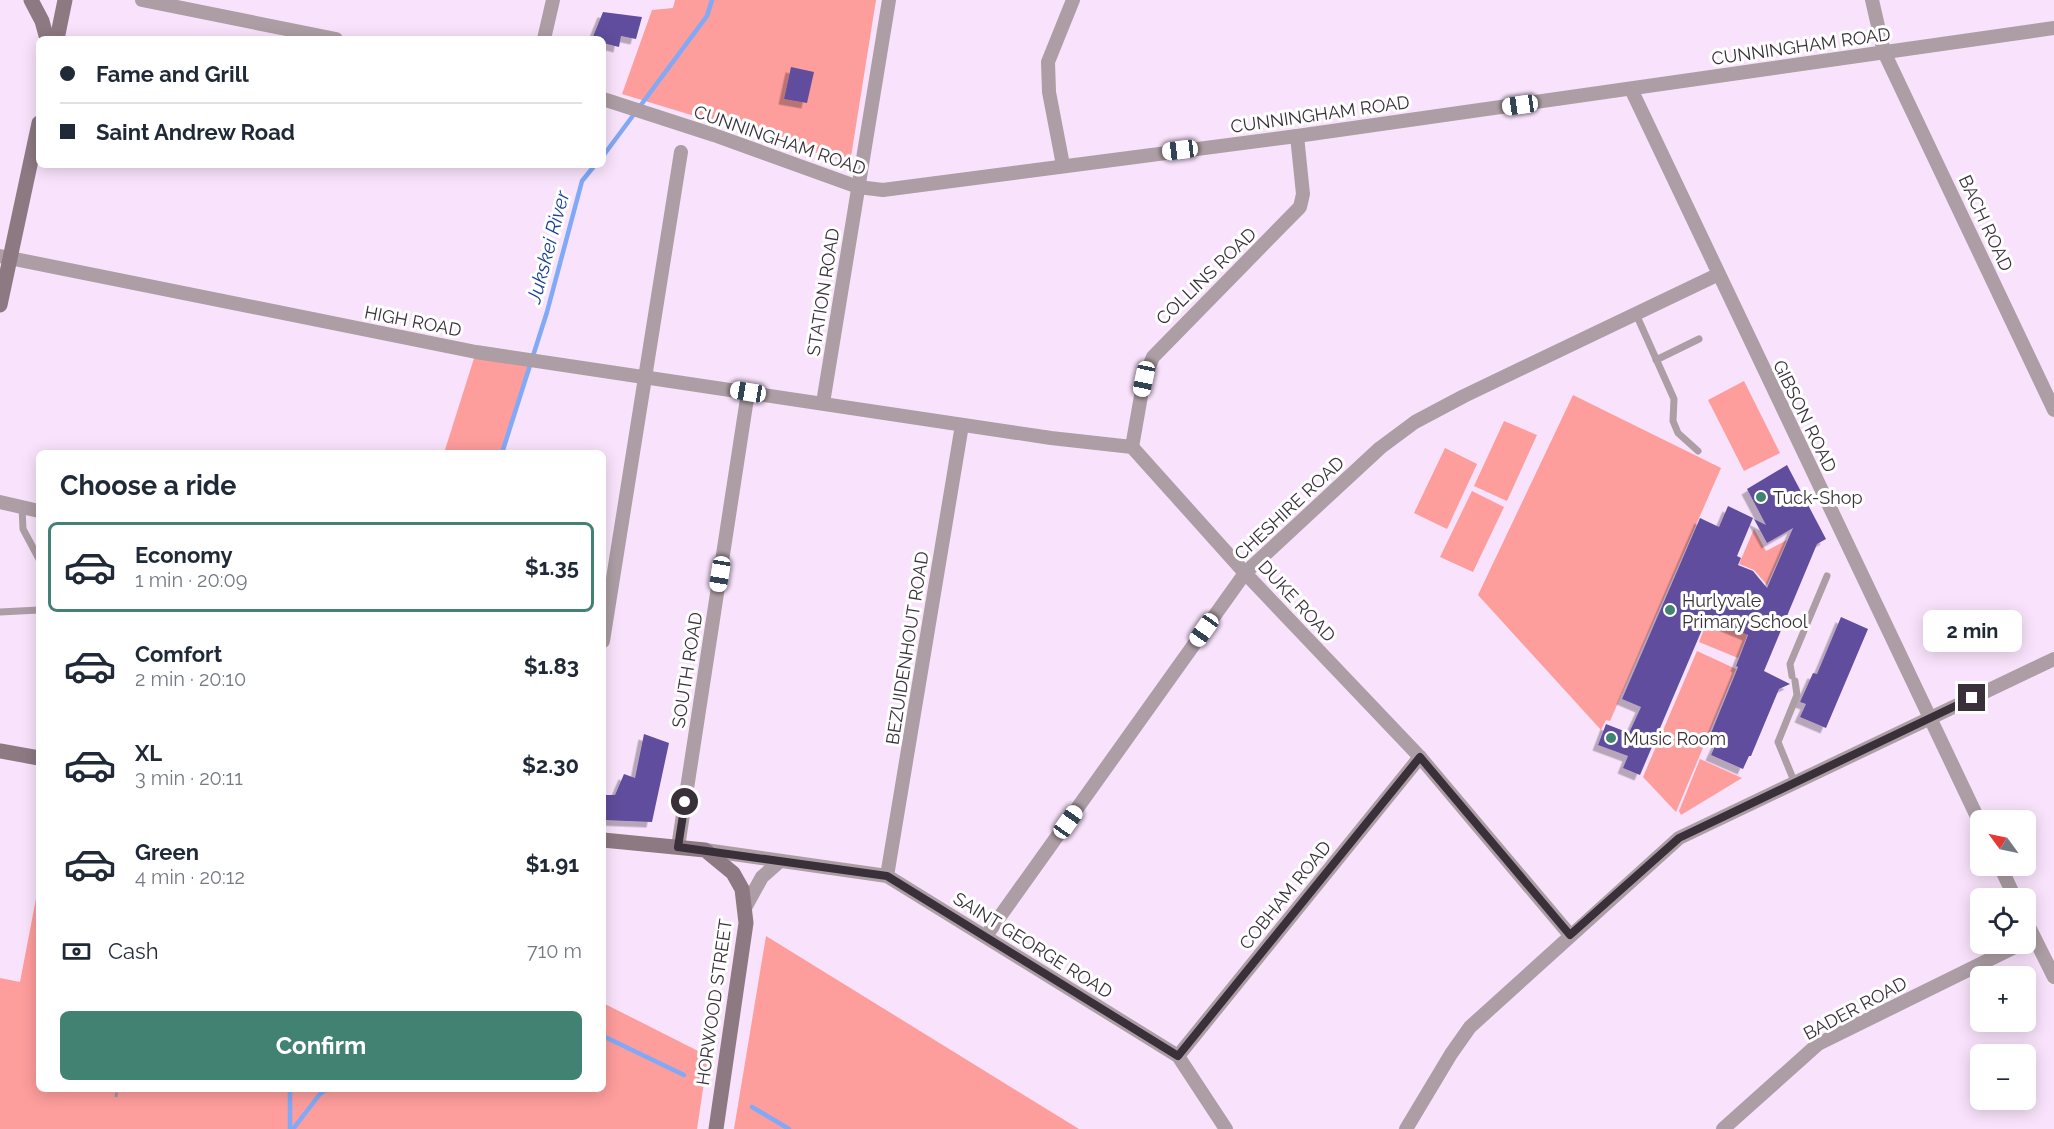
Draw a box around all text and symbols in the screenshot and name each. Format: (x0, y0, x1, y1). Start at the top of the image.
street label: CUNNINGHAM ROAD (1710, 23, 1892, 69)
text: Fame and Grill (96, 61, 249, 87)
street label: CUNNINGHAM ROAD (1229, 91, 1411, 137)
car (1501, 94, 1539, 116)
street label: CUNNINGHAM ROAD (691, 101, 869, 179)
text: Saint Andrew Road (96, 119, 295, 145)
car (1161, 139, 1199, 161)
street label: BACH ROAD (1955, 172, 2017, 274)
water label: Jukskei River (521, 187, 575, 307)
street label: COLLINS ROAD (1152, 223, 1260, 329)
street label: STATION ROAD (803, 227, 843, 357)
street label: HIGH ROAD (363, 301, 463, 341)
street label: GIBSON ROAD (1769, 357, 1841, 476)
car (1131, 360, 1157, 398)
car (729, 380, 767, 404)
street label: CHESHIRE ROAD (1230, 452, 1348, 564)
text: Choose a ride (60, 470, 236, 501)
place label: Tuck-Shop (1773, 487, 1863, 508)
marker: Tuck-Shop (1754, 490, 1768, 504)
icon: car (63, 540, 117, 594)
text: Economy (135, 542, 233, 568)
street label: BEZUIDENHOUT ROAD (881, 550, 933, 746)
text: $1.35 (525, 554, 579, 580)
car (708, 555, 732, 593)
street label: DUKE ROAD (1254, 556, 1340, 646)
text: 1 min · 20:09 (135, 568, 247, 592)
place label: Hurlyvale Primary School (1682, 590, 1808, 632)
marker: Hurlyvale Primary School (1663, 603, 1677, 617)
car (1186, 610, 1222, 650)
street label: SOUTH ROAD (667, 611, 707, 729)
callout: 2 min (1922, 611, 2022, 653)
text: 2 min (1947, 619, 1998, 643)
icon: car (63, 639, 117, 693)
text: Comfort (135, 641, 222, 667)
text: $1.83 (524, 653, 579, 679)
text: 2 min · 20:10 (135, 667, 246, 691)
route end (1958, 684, 1985, 711)
place label: Music Room (1623, 728, 1726, 749)
marker: Music Room (1604, 731, 1618, 745)
icon: car (63, 738, 117, 792)
text: XL (135, 740, 162, 766)
text: $2.30 (522, 752, 579, 778)
text: 3 min · 20:11 (135, 766, 243, 790)
route start (671, 788, 698, 815)
car (1050, 802, 1086, 842)
north arrow (1970, 810, 2036, 876)
map controls (1970, 810, 2036, 1110)
street label: COBHAM ROAD (1235, 836, 1335, 953)
icon: car (63, 837, 117, 891)
text: Green (135, 839, 199, 865)
text: $1.91 (525, 851, 579, 877)
text: 4 min · 20:12 (135, 865, 245, 889)
street label: SAINT GEORGE ROAD (950, 888, 1116, 1003)
button: locate (1970, 888, 2036, 954)
street label: HORWOOD STREET (692, 918, 736, 1086)
icon: cash (60, 935, 93, 968)
text: Cash (108, 938, 159, 964)
text: 710 m (527, 939, 582, 963)
button: + (1970, 966, 2036, 1032)
street label: BADER ROAD (1800, 972, 1910, 1044)
button: Confirm (60, 1011, 582, 1080)
button: − (1970, 1044, 2036, 1110)

